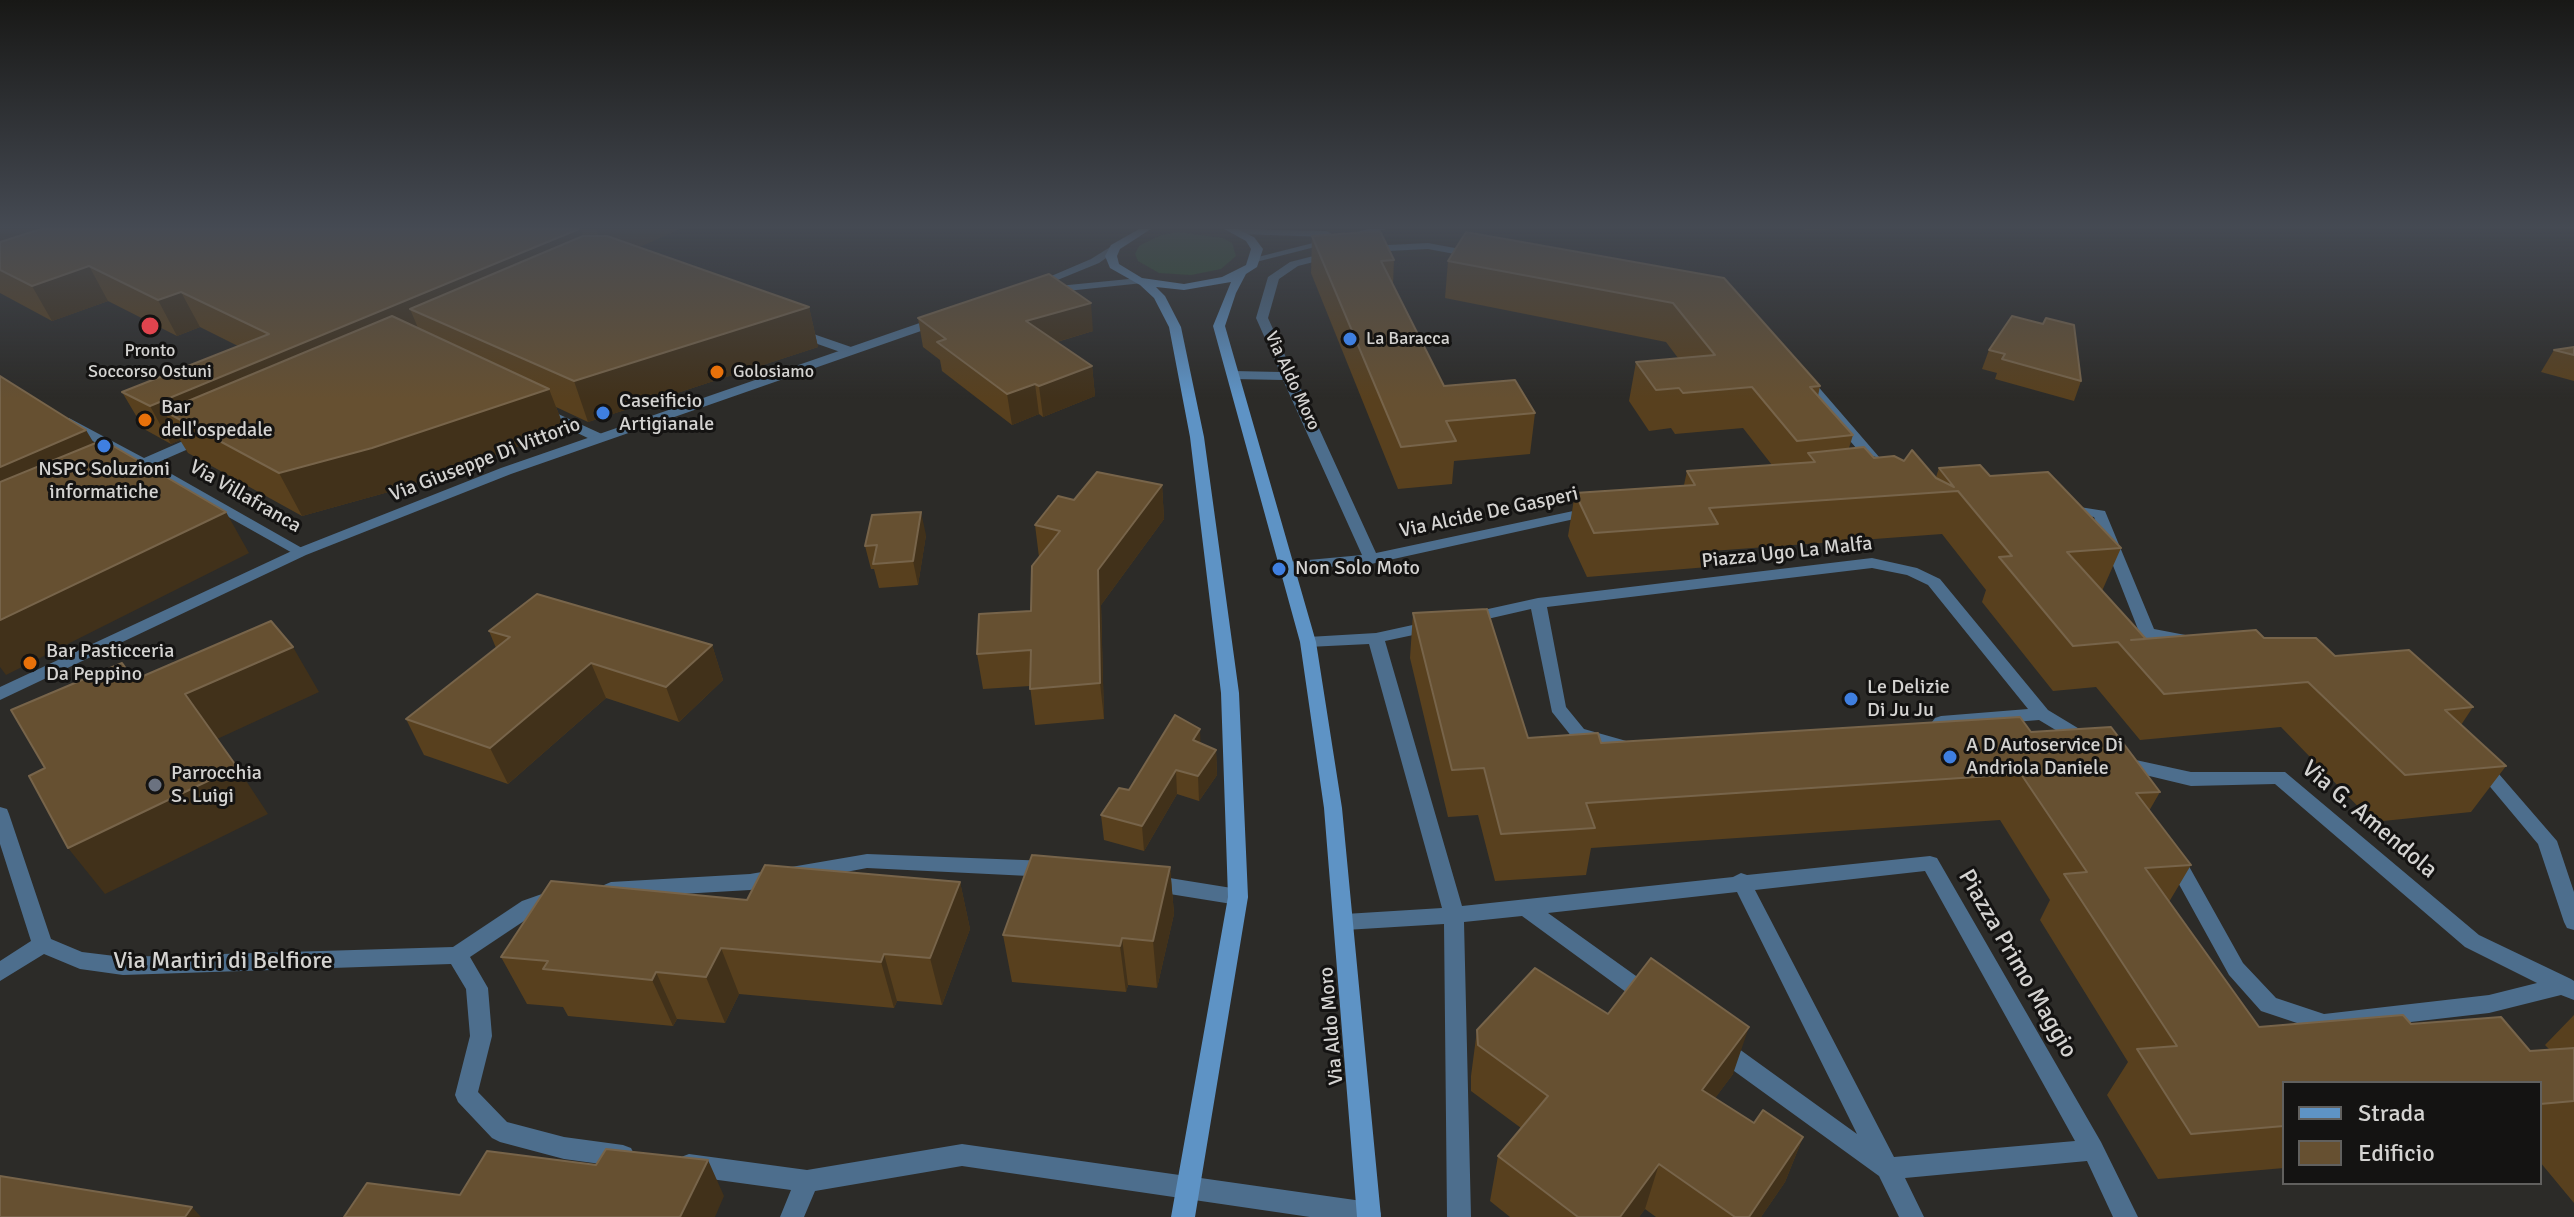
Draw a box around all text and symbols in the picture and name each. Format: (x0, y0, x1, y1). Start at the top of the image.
marker: Pronto Soccorso Ostuni (139, 315, 161, 337)
street label: Via Aldo Moro (1260, 328, 1324, 434)
place label: La Baracca (1366, 328, 1450, 350)
marker: La Baracca (1341, 330, 1359, 348)
place label: Pronto Soccorso Ostuni (88, 340, 212, 382)
place label: Golosiamo (733, 361, 814, 383)
marker: Golosiamo (708, 363, 726, 381)
place label: Caseificio Artigianale (619, 390, 714, 437)
place label: Bar dell'ospedale (161, 396, 273, 443)
marker: Caseificio Artigianale (594, 404, 612, 422)
marker: Bar dell'ospedale (136, 411, 154, 429)
street label: Via Giuseppe Di Vittorio (386, 413, 584, 507)
marker: NSPC Soluzioni informatiche (95, 437, 113, 455)
street label: Via Villafranca (185, 455, 305, 539)
place label: NSPC Soluzioni informatiche (38, 458, 170, 505)
street label: Via Alcide De Gasperi (1397, 482, 1581, 544)
street label: Piazza Ugo La Malfa (1700, 532, 1874, 574)
place label: Non Solo Moto (1295, 557, 1420, 581)
marker: Non Solo Moto (1270, 560, 1288, 578)
place label: Bar Pasticceria Da Peppino (46, 640, 174, 687)
marker: Bar Pasticceria Da Peppino (21, 654, 39, 672)
place label: Le Delizie Di Ju Ju (1867, 676, 1950, 723)
marker: Le Delizie Di Ju Ju (1842, 690, 1860, 708)
place label: A D Autoservice Di Andriola Daniele (1966, 734, 2123, 781)
marker: A D Autoservice Di Andriola Daniele (1941, 748, 1959, 766)
street label: Via G. Amendola (2295, 755, 2443, 885)
place label: Parrocchia S. Luigi (171, 762, 262, 809)
marker: Parrocchia S. Luigi (146, 776, 164, 794)
street label: Piazza Primo Maggio (1951, 865, 2083, 1063)
street label: Via Martiri di Belfiore (113, 948, 333, 976)
street label: Via Aldo Moro (1315, 966, 1349, 1086)
legend (2282, 1081, 2542, 1185)
text: Strada (2358, 1098, 2425, 1128)
text: Edificio (2358, 1138, 2435, 1168)

